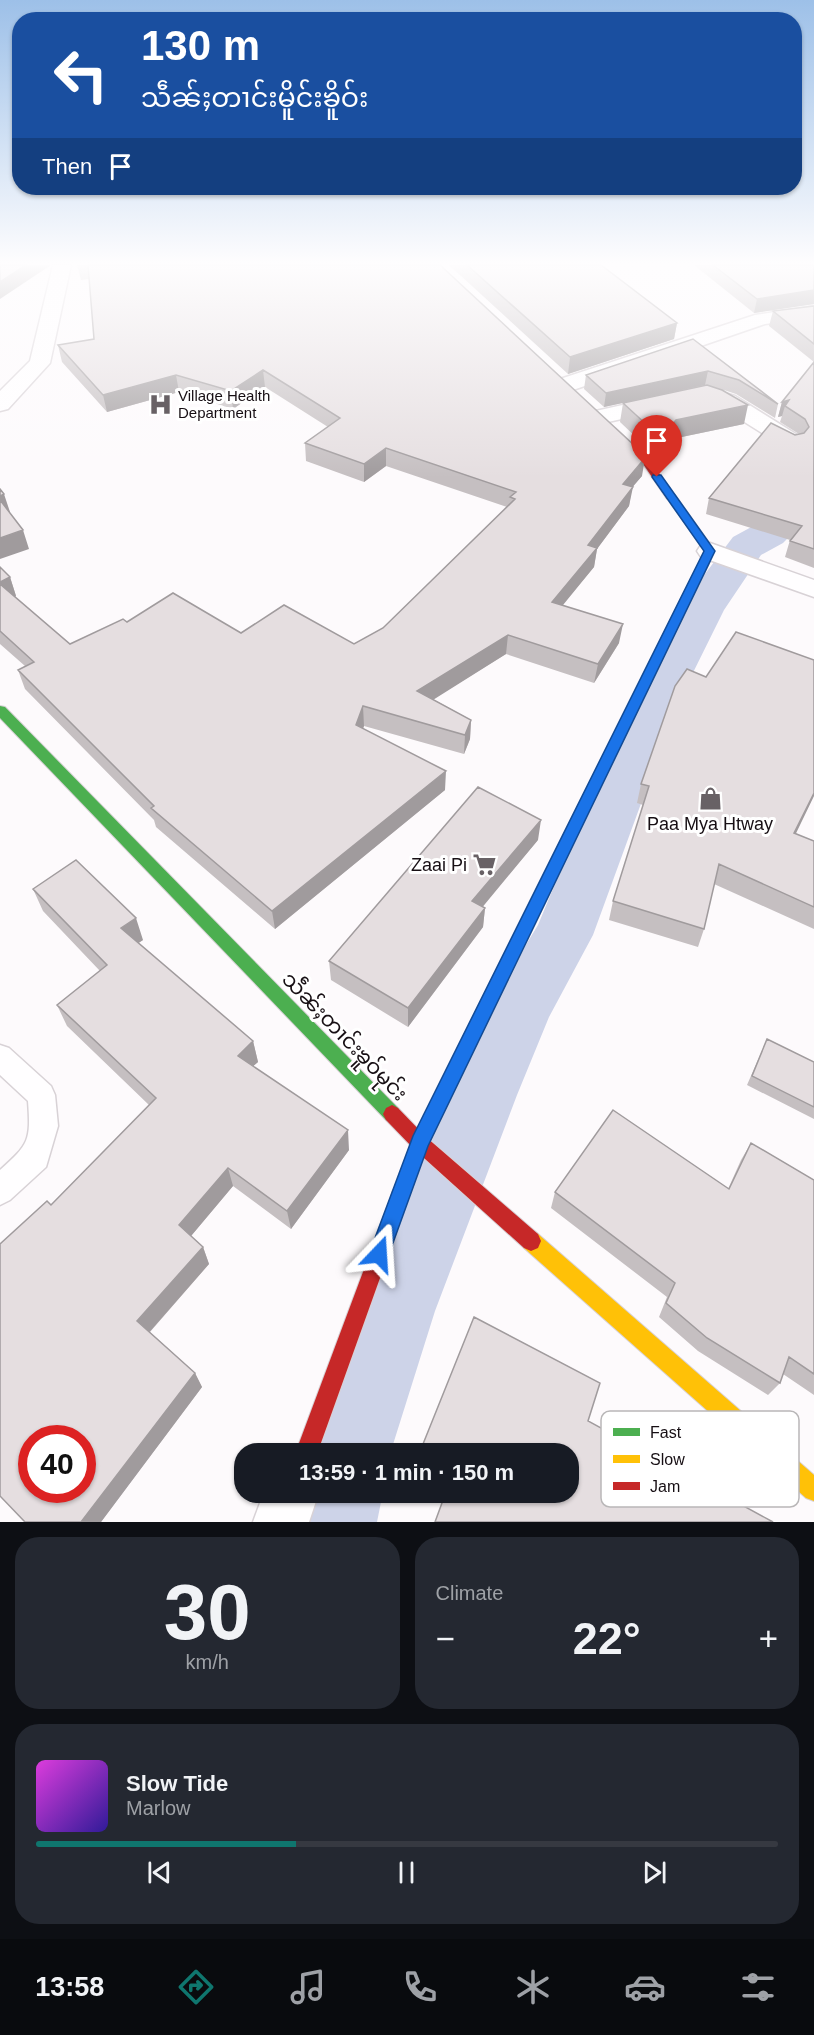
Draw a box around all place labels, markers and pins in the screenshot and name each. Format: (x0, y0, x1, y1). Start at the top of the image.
place label: Village Health Department (178, 387, 270, 421)
hospital icon: Village Health Department (147, 391, 173, 417)
pin (631, 415, 682, 477)
shop icon: Paa Mya Htway (697, 785, 723, 811)
place label: Paa Mya Htway (647, 814, 773, 834)
supermarket icon: Zaai Pi (472, 852, 498, 878)
place label: Zaai Pi (411, 855, 467, 875)

